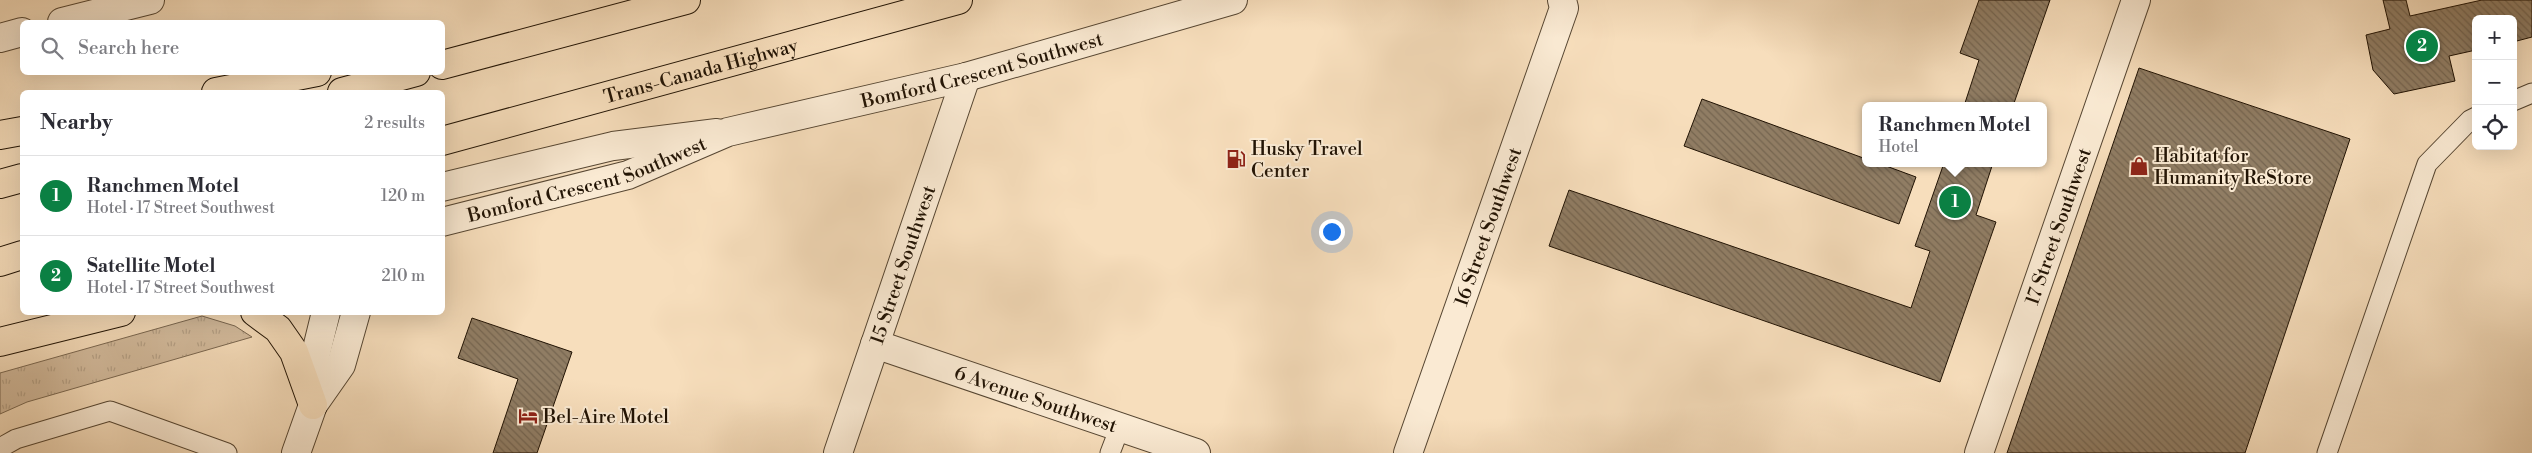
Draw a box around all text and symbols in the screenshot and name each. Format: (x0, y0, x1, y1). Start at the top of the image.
map controls (2472, 15, 2517, 150)
button: + (2472, 15, 2517, 60)
search box (20, 20, 445, 75)
street label: Bomford Crescent Southwest (858, 27, 1106, 114)
pin: 2 (2406, 27, 2438, 65)
street label: Trans-Canada Highway (601, 33, 801, 109)
icon: search (38, 34, 66, 62)
text: Search here (78, 36, 179, 60)
button: − (2472, 60, 2517, 105)
popup (1862, 102, 2047, 167)
button: locate (2472, 105, 2517, 150)
text: Nearby (40, 110, 113, 136)
text: 2 results (364, 113, 425, 133)
text: Ranchmen Motel (1879, 113, 2030, 137)
street label: Bomford Crescent Southwest (464, 132, 710, 228)
place label: Husky Travel Center (1251, 137, 1363, 183)
text: Hotel (1879, 137, 1919, 157)
street label: 16 Street Southwest (1449, 144, 1527, 310)
place label: Habitat for Humanity ReStore (2154, 144, 2312, 190)
street label: 17 Street Southwest (2020, 145, 2097, 308)
fuel station icon: Husky Travel Center (1225, 148, 1247, 170)
shop icon: Habitat for Humanity ReStore (2128, 155, 2150, 177)
text: Ranchmen Motel (87, 174, 239, 198)
street label: 15 Street Southwest (865, 182, 941, 348)
pin: 1 (1939, 183, 1971, 221)
text: 1 (52, 186, 60, 206)
text: 120 m (381, 186, 425, 206)
text: Hotel · 17 Street Southwest (87, 198, 275, 218)
your location (1319, 219, 1345, 245)
text: Satellite Motel (87, 254, 215, 278)
text: 2 (51, 266, 61, 286)
text: 210 m (381, 266, 425, 286)
text: Hotel · 17 Street Southwest (87, 278, 275, 298)
street label: 6 Avenue Southwest (951, 361, 1120, 438)
hotel icon: Bel-Aire Motel (517, 405, 539, 427)
place label: Bel-Aire Motel (542, 405, 669, 429)

